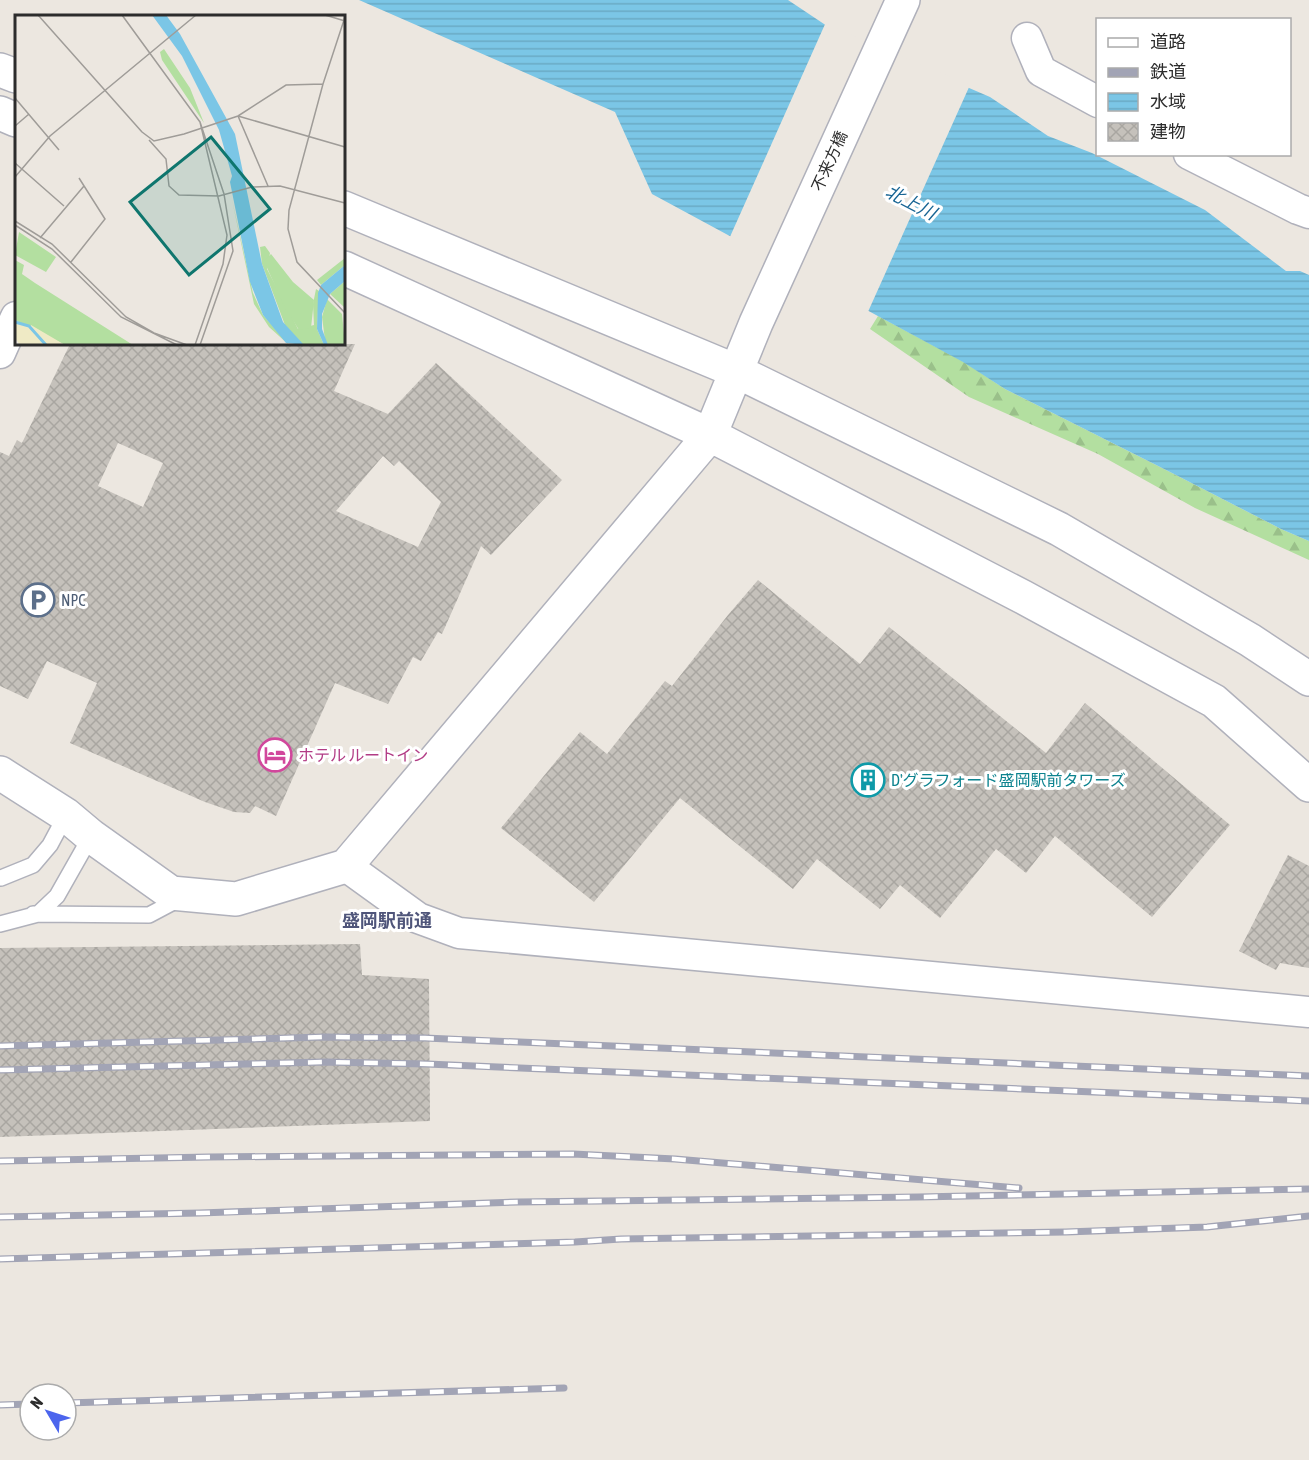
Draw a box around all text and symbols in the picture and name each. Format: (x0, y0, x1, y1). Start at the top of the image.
inset map (15, 15, 345, 345)
legend (1096, 18, 1291, 156)
text: 道路 (1150, 31, 1186, 52)
text: 鉄道 (1150, 61, 1186, 82)
text: 水域 (1150, 91, 1186, 112)
text: 建物 (1150, 121, 1186, 142)
street label: 不来方橋 (808, 128, 850, 194)
water label: 北上川 (882, 180, 942, 225)
parking icon: NPC (20, 582, 56, 618)
place label: NPC (61, 591, 85, 609)
hotel icon: ホテル ルートイン (257, 737, 293, 773)
place label: ホテル ルートイン (298, 746, 428, 764)
building icon: D'グラフォード盛岡駅前タワーズ (850, 762, 886, 798)
place label: D'グラフォード盛岡駅前タワーズ (891, 771, 1126, 789)
district label: 盛岡駅前通 (342, 910, 432, 931)
north arrow (18, 1382, 78, 1442)
text: N (26, 1393, 46, 1412)

